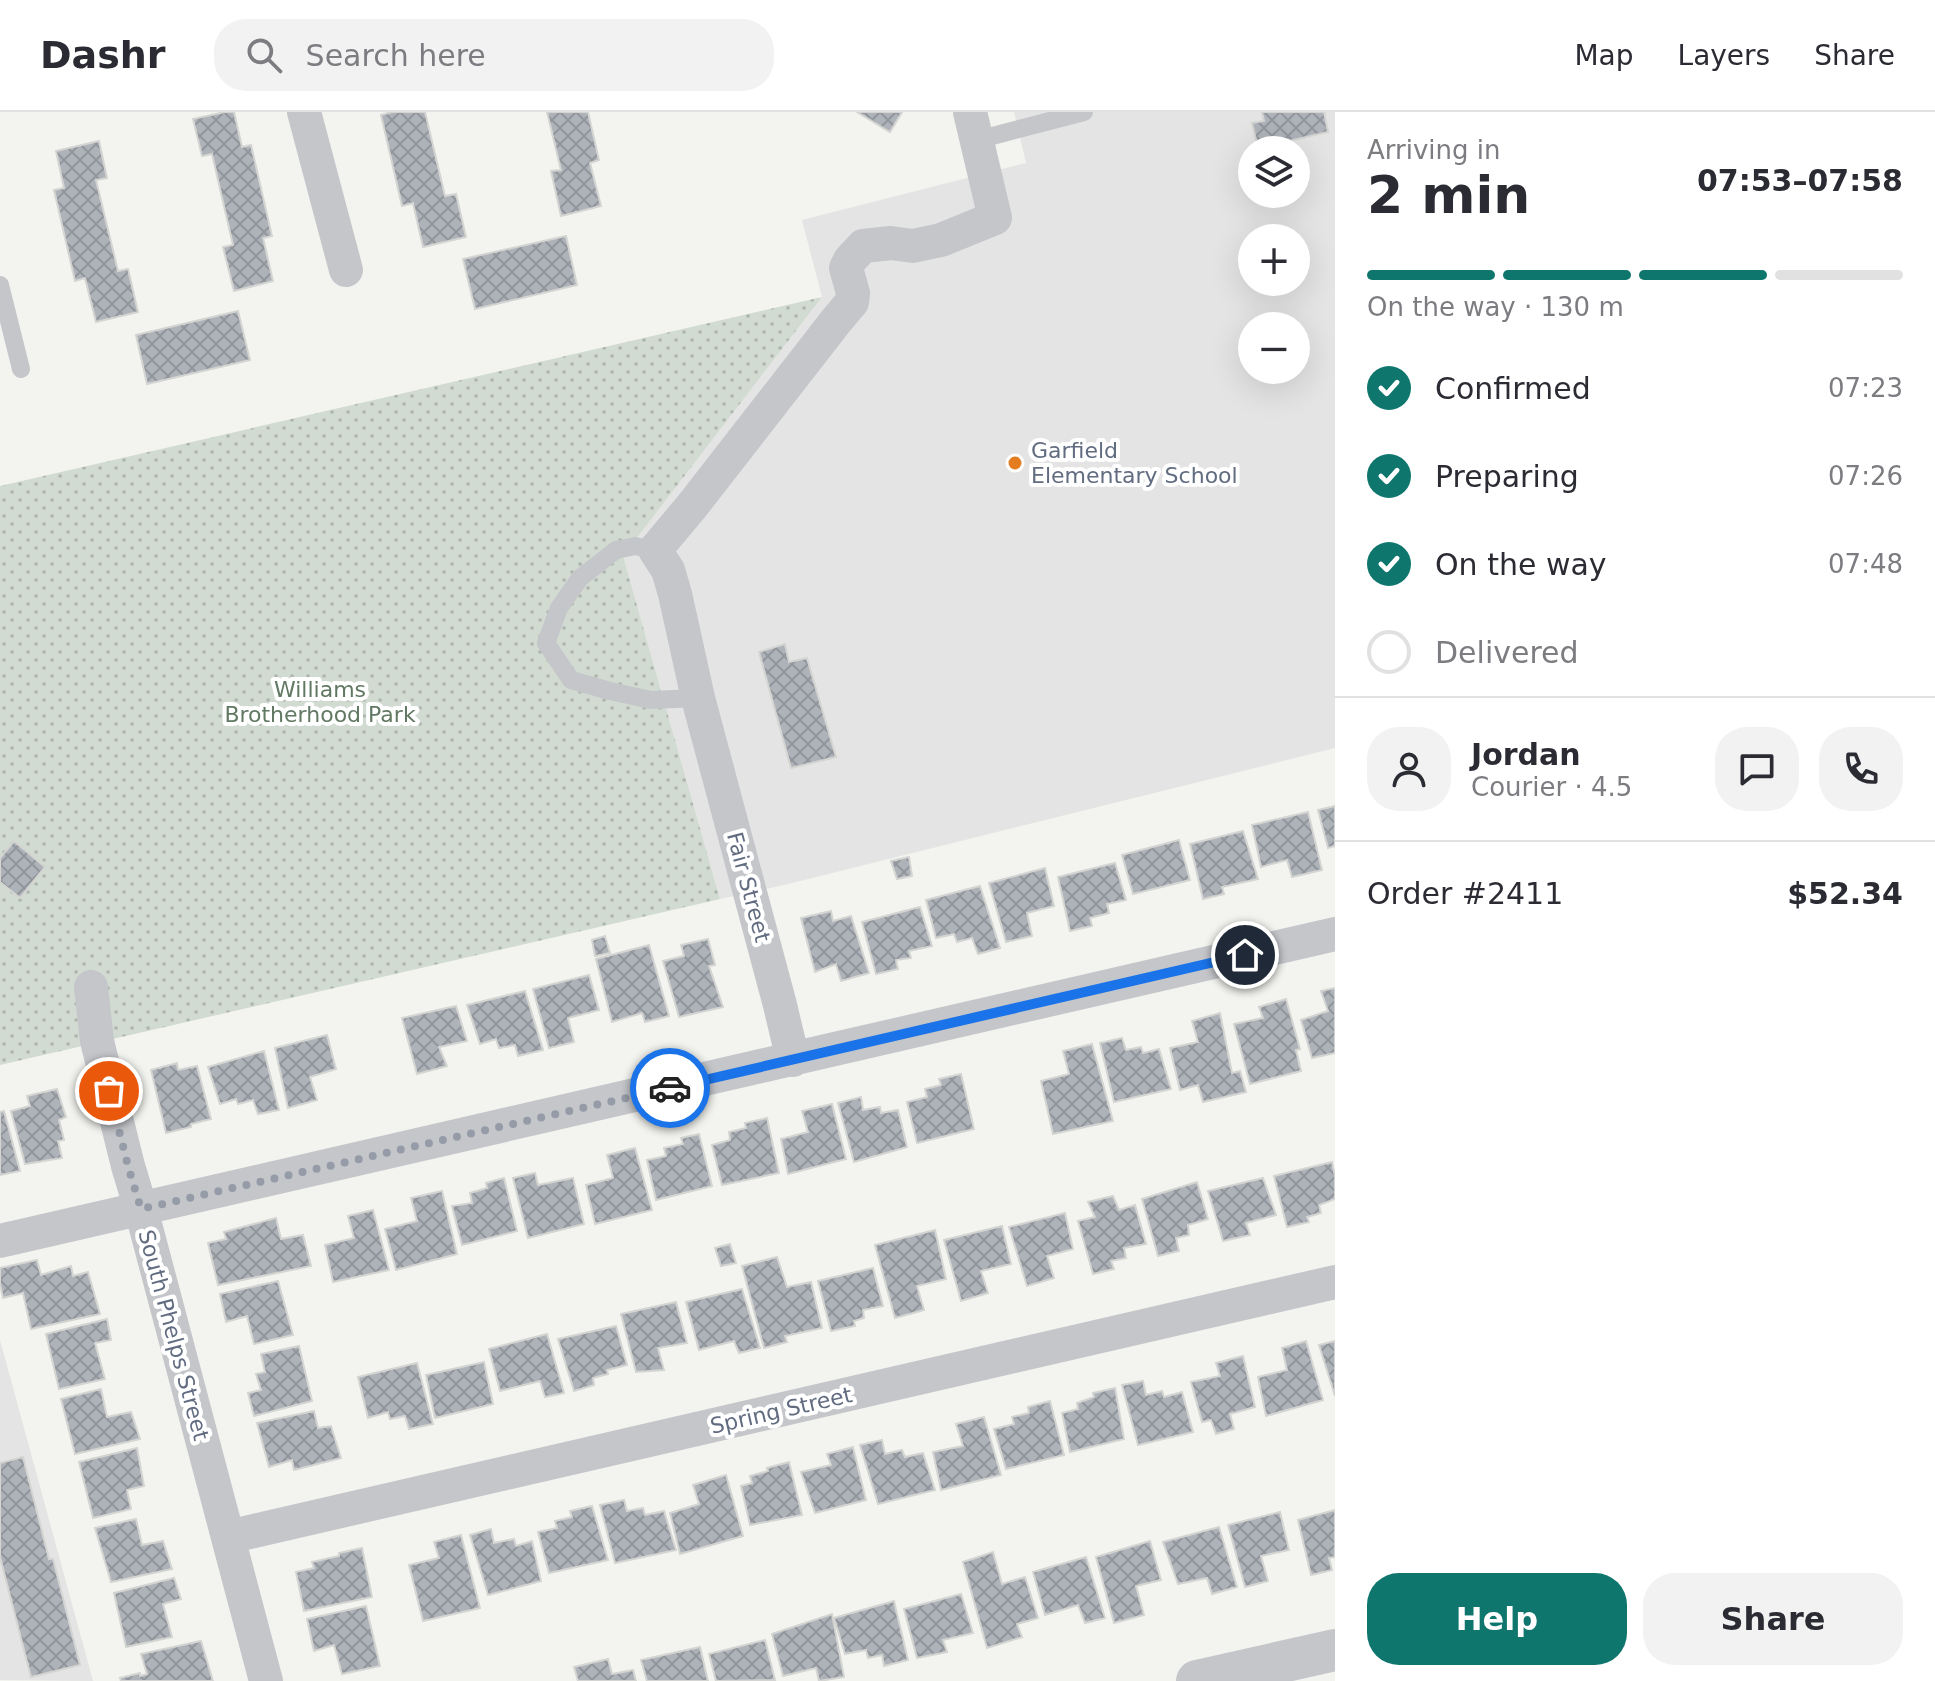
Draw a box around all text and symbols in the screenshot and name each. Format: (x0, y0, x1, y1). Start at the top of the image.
search box (214, 19, 774, 91)
text: Dashr (40, 33, 166, 77)
icon: search (242, 33, 286, 77)
text: Search here (306, 38, 486, 73)
text: Map (1574, 39, 1634, 72)
text: Layers (1678, 39, 1770, 72)
text: Share (1814, 39, 1895, 72)
text: Arriving in (1367, 135, 1501, 165)
map controls (1238, 136, 1310, 384)
button: layers (1238, 136, 1310, 208)
text: 07:53–07:58 (1697, 163, 1903, 198)
text: 2 min (1367, 165, 1530, 225)
button: + (1238, 224, 1310, 296)
text: On the way · 130 m (1367, 292, 1624, 322)
button: − (1238, 312, 1310, 384)
icon: check (1367, 366, 1411, 410)
text: Confirmed (1435, 371, 1591, 406)
text: 07:23 (1828, 373, 1903, 403)
place label: Garfield Elementary School (1031, 438, 1238, 488)
marker: Garfield Elementary School (1006, 454, 1024, 472)
icon: check (1367, 454, 1411, 498)
text: Preparing (1435, 459, 1579, 494)
text: 07:26 (1828, 461, 1903, 491)
icon: check (1367, 542, 1411, 586)
text: On the way (1435, 547, 1607, 582)
text: 07:48 (1828, 549, 1903, 579)
text: Delivered (1435, 635, 1579, 670)
park label: Williams Brotherhood Park (224, 677, 416, 727)
button: person (1367, 727, 1451, 811)
button: chat (1715, 727, 1799, 811)
button: phone (1819, 727, 1903, 811)
text: Jordan (1471, 737, 1581, 772)
text: Courier · 4.5 (1471, 772, 1632, 802)
street label: Fair Street (722, 829, 775, 945)
text: Order #2411 (1367, 876, 1563, 911)
text: $52.34 (1787, 876, 1903, 911)
pin (1211, 921, 1279, 989)
icon: home (1223, 933, 1267, 977)
courier (630, 1048, 710, 1128)
pin (75, 1057, 143, 1125)
icon: car (648, 1066, 692, 1110)
icon: bag (87, 1069, 131, 1113)
street label: South Phelps Street (133, 1227, 214, 1444)
street label: Spring Street (708, 1382, 855, 1439)
button: Help (1367, 1573, 1627, 1665)
button: Share (1643, 1573, 1903, 1665)

